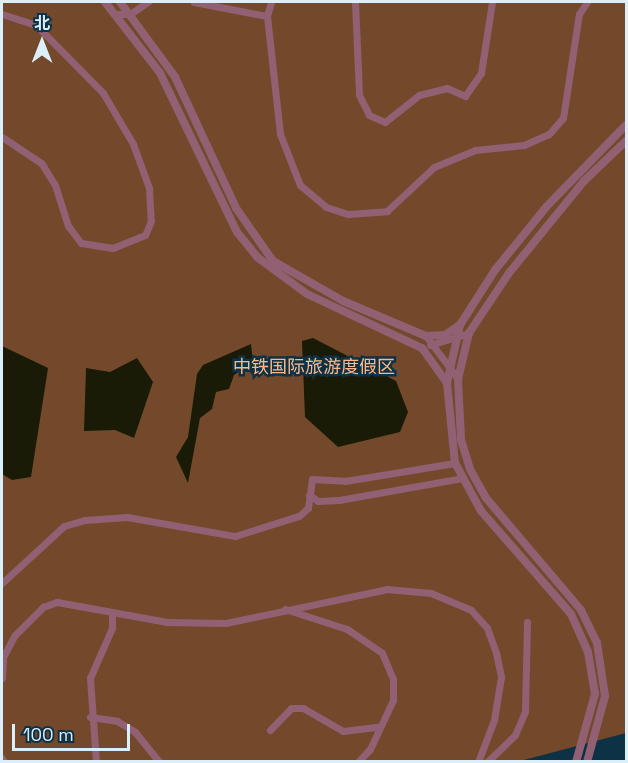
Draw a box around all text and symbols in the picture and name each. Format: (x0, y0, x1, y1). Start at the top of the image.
north arrow (12, 12, 72, 72)
text: 北 (34, 13, 50, 34)
park label: 中铁国际旅游度假区 (233, 356, 395, 378)
scale bar (15, 712, 134, 750)
text: 100 m (23, 723, 74, 746)

